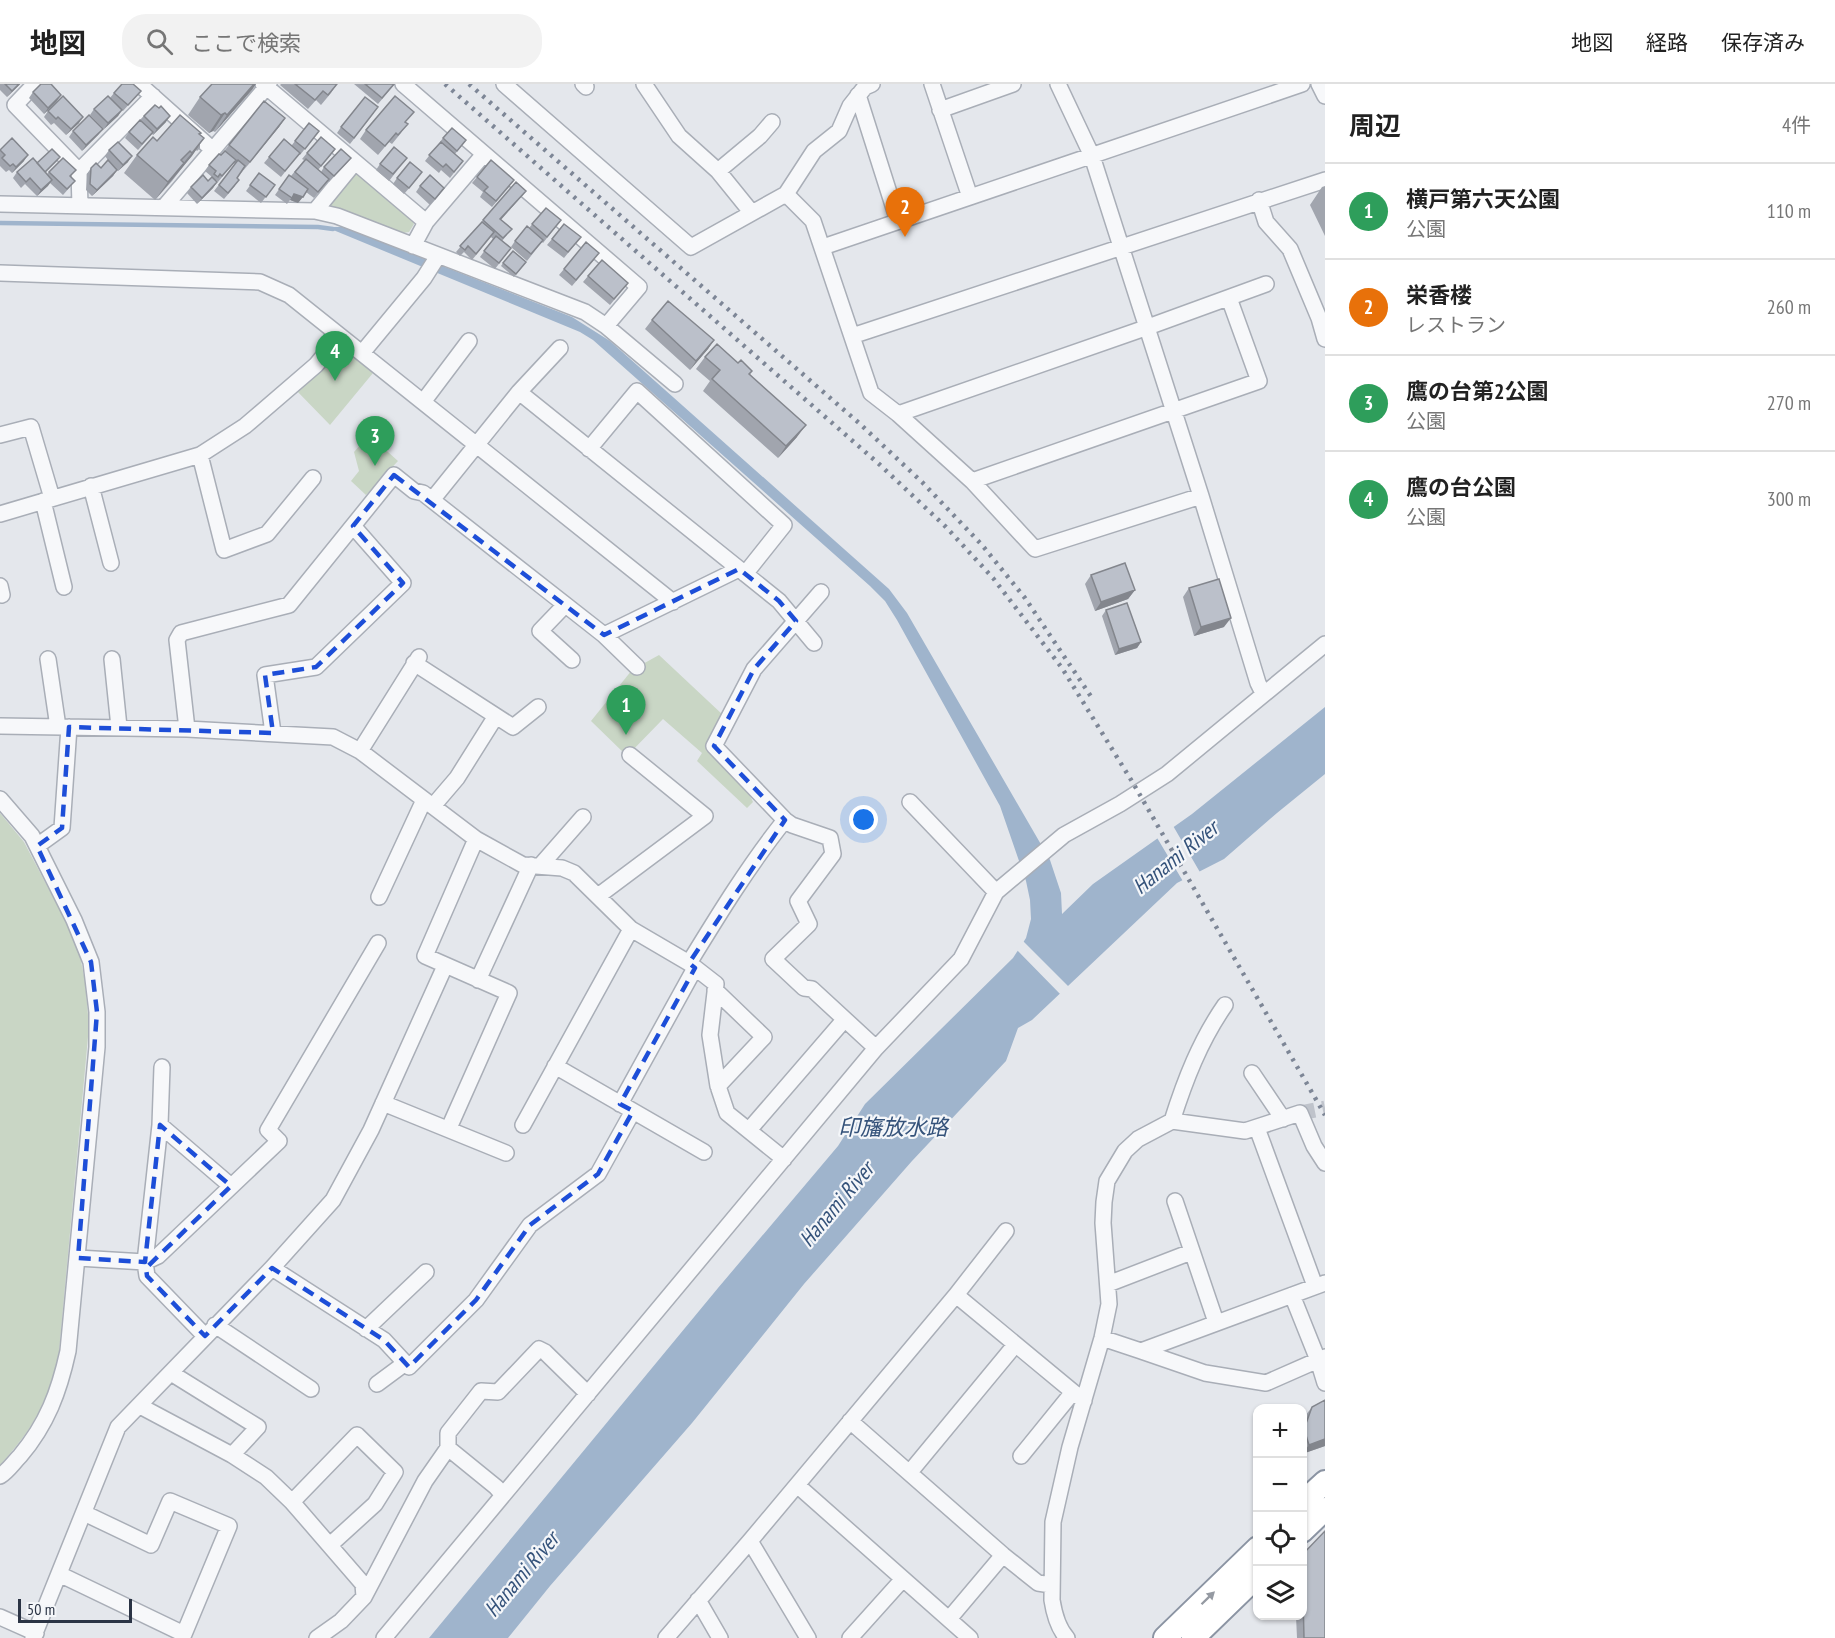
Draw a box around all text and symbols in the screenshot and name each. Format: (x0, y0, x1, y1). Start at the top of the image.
search box (122, 14, 542, 68)
text: 地図 (30, 24, 86, 61)
icon: search (143, 25, 176, 58)
text: ここで検索 (191, 29, 301, 57)
text: 地図 (1571, 29, 1613, 56)
text: 経路 (1646, 29, 1688, 56)
text: 保存済み (1721, 29, 1805, 56)
text: 周辺 (1349, 109, 1401, 142)
text: 4件 (1782, 112, 1811, 138)
text: 横戸第六天公園 (1406, 185, 1560, 213)
pin: 2 (886, 188, 924, 237)
text: 1 (1364, 198, 1373, 224)
text: 110 m (1767, 198, 1811, 224)
text: 公園 (1406, 216, 1446, 242)
text: 栄香楼 (1406, 281, 1472, 309)
text: 2 (1364, 294, 1373, 320)
text: 260 m (1767, 294, 1811, 320)
text: レストラン (1406, 312, 1506, 338)
pin: 4 (316, 332, 354, 381)
text: 鷹の台第2公園 (1406, 377, 1549, 405)
text: 3 (1364, 390, 1373, 416)
text: 270 m (1767, 390, 1811, 416)
text: 公園 (1406, 408, 1446, 434)
pin: 3 (356, 416, 394, 466)
text: 鷹の台公園 (1406, 473, 1516, 501)
text: 4 (1364, 486, 1373, 512)
text: 300 m (1767, 486, 1811, 512)
text: 公園 (1406, 504, 1446, 530)
pin: 1 (606, 686, 646, 735)
your location (849, 805, 878, 834)
water label: Hanami River (1127, 812, 1226, 900)
water label: 印旛放水路 (838, 1113, 950, 1141)
water label: Hanami River (793, 1154, 881, 1252)
map controls (1253, 1404, 1307, 1620)
button: + (1253, 1404, 1307, 1458)
button: − (1253, 1458, 1307, 1512)
button: locate (1253, 1512, 1307, 1566)
water label: Hanami River (478, 1524, 566, 1622)
button: layers (1253, 1566, 1307, 1620)
one-way arrow (1200, 1591, 1214, 1605)
scale bar (18, 1596, 132, 1624)
text: 50 m (27, 1599, 55, 1619)

